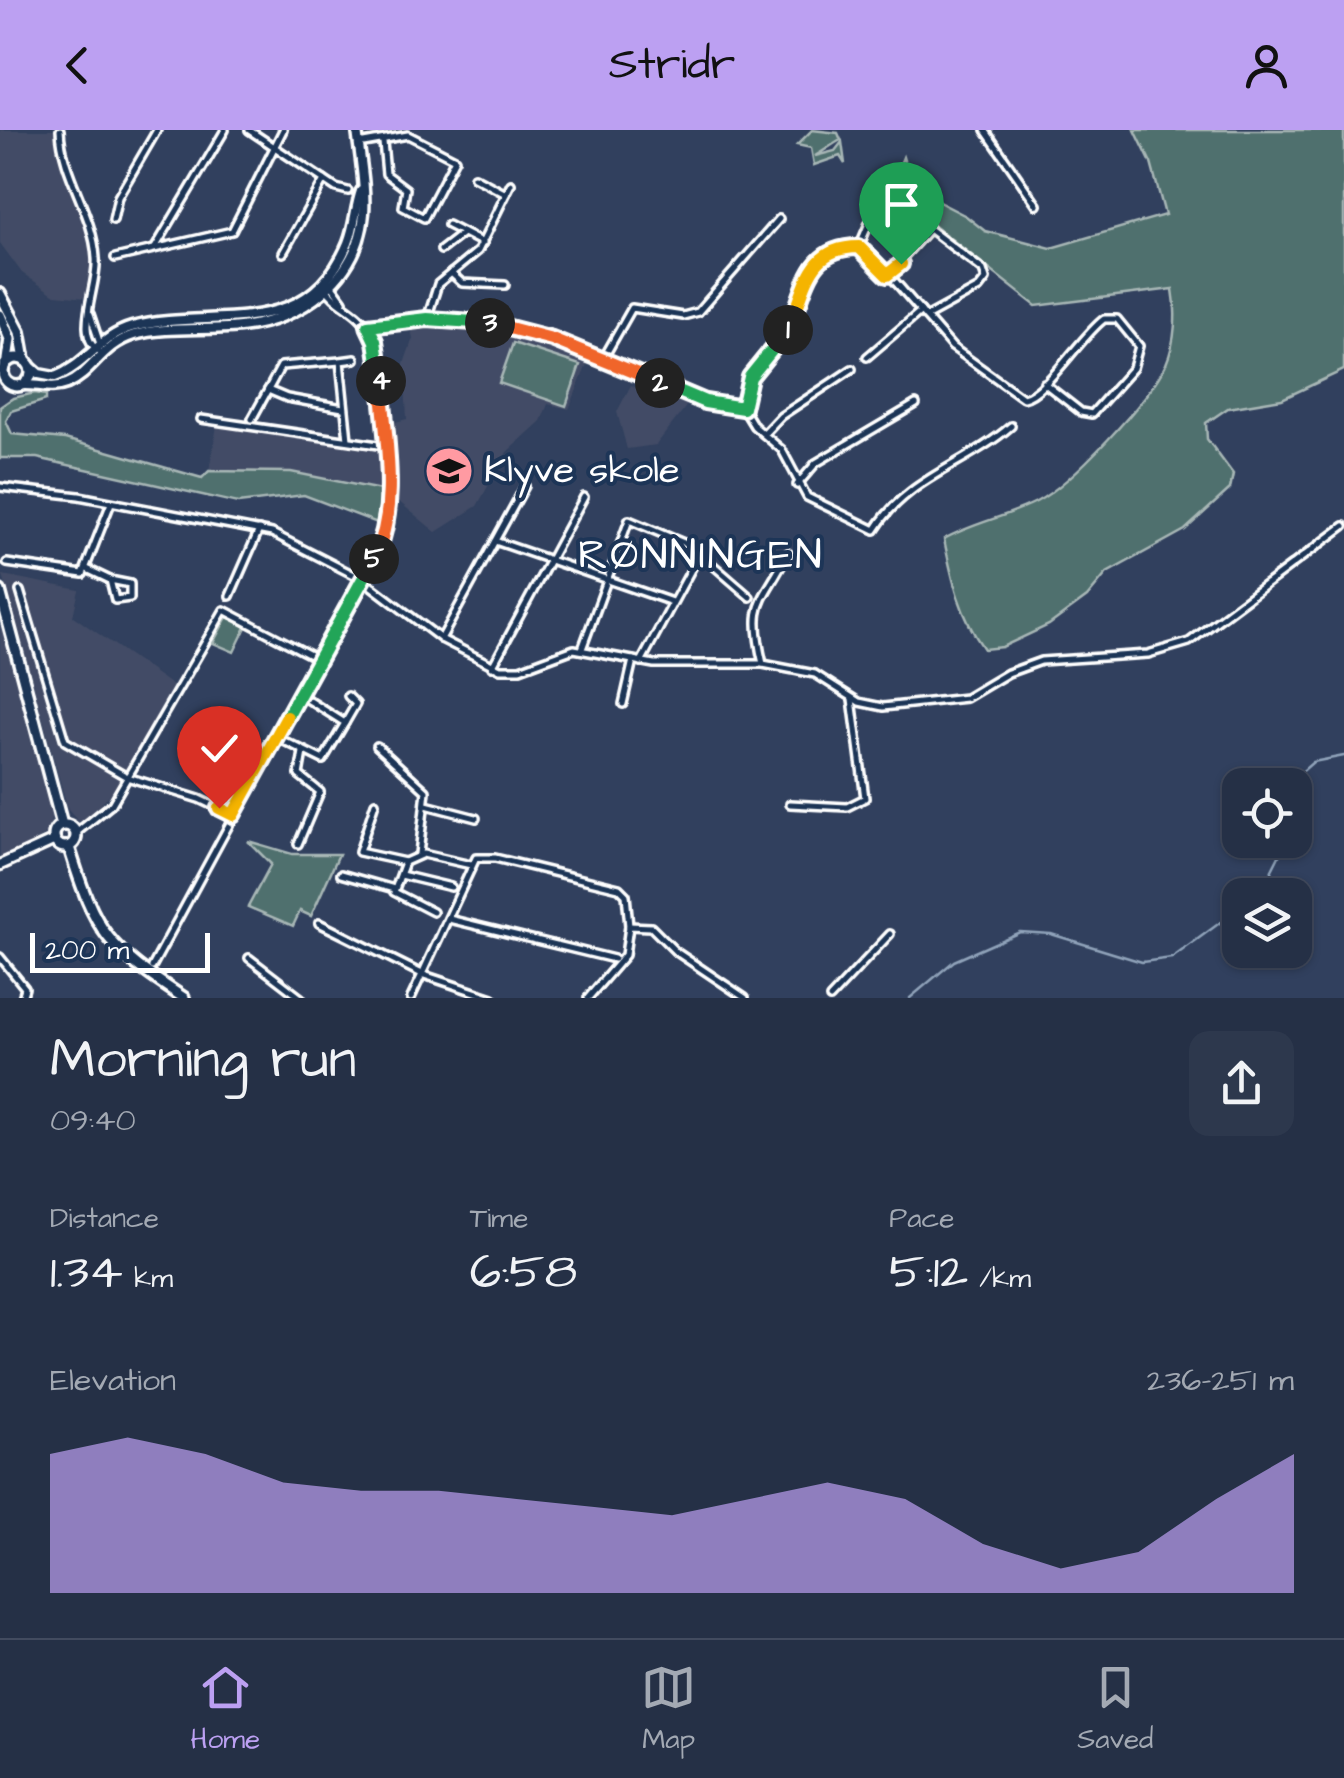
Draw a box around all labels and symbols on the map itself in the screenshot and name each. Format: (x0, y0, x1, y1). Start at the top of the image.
pin (859, 162, 944, 265)
pin: 3 (465, 298, 515, 348)
pin: 1 (763, 305, 813, 355)
pin: 4 (356, 356, 406, 406)
pin: 2 (635, 358, 685, 408)
school or university icon: Klyve skole (423, 445, 475, 497)
place label: Klyve skole (484, 445, 680, 498)
district label: RØNNINGEN (578, 527, 824, 585)
pin: 5 (349, 534, 399, 584)
pin (177, 706, 262, 809)
scale bar (30, 928, 210, 973)

